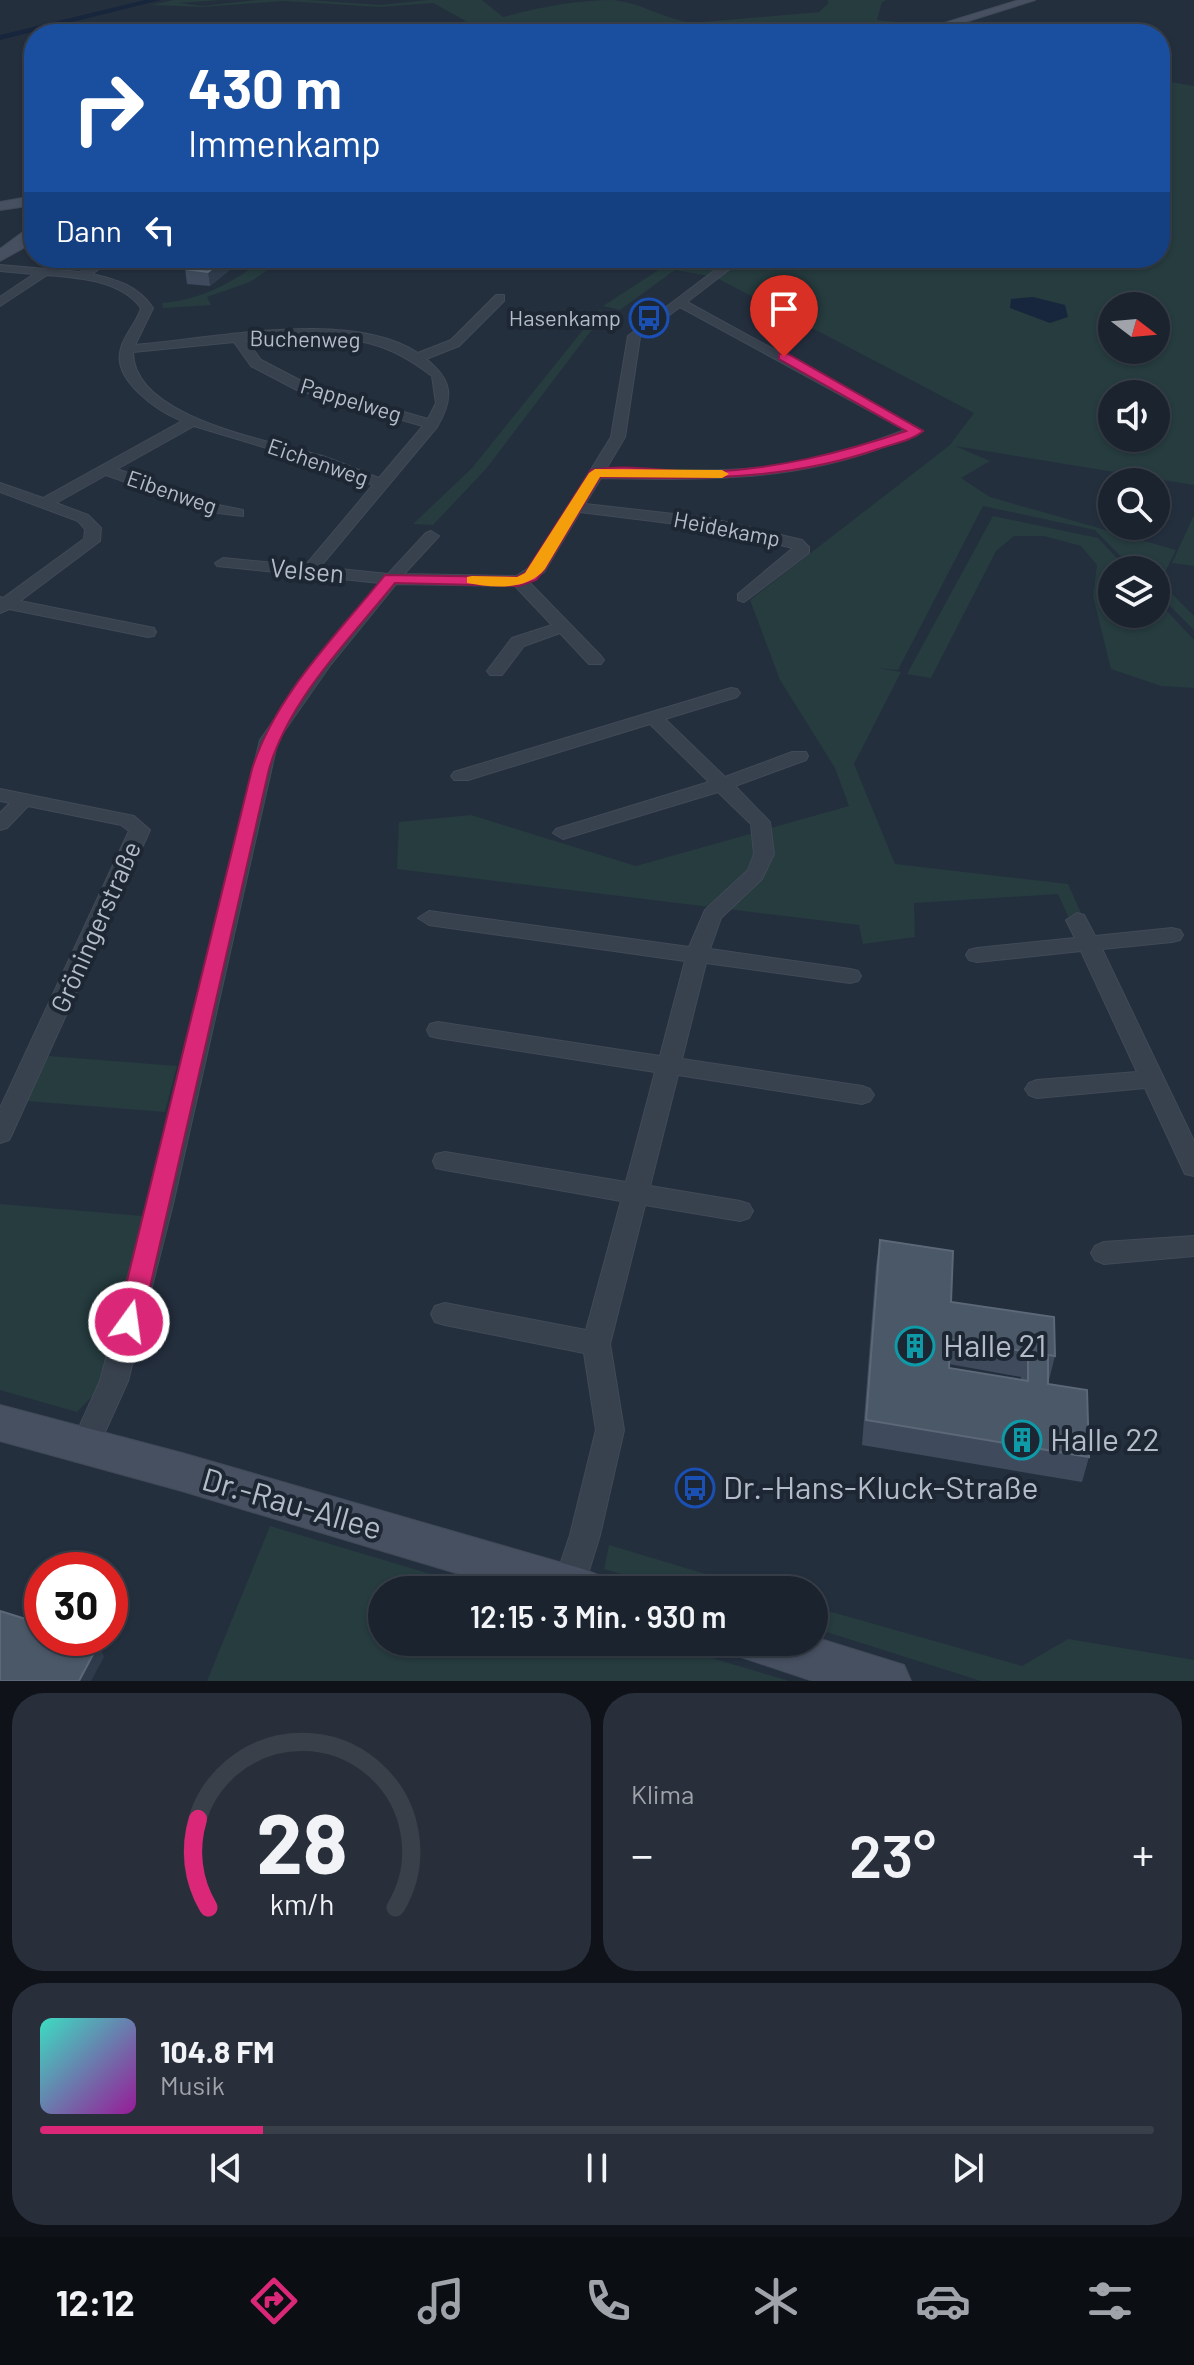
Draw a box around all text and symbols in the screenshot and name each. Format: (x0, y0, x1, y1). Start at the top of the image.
text: 430 m (188, 53, 342, 120)
icon: right (56, 56, 160, 160)
text: Immenkamp (188, 121, 381, 164)
icon: left (138, 208, 182, 252)
text: Dann (56, 212, 122, 248)
pin (750, 275, 818, 357)
icon: arrive (762, 287, 806, 331)
north arrow (1098, 292, 1170, 364)
map controls (1098, 292, 1170, 628)
bus stop icon: Hasenkamp (628, 297, 670, 339)
place label: Hasenkamp (509, 304, 621, 330)
street label: Buchenweg (249, 324, 361, 352)
street label: Pappelweg (298, 371, 405, 427)
button: sound (1098, 380, 1170, 452)
street label: Eichenweg (265, 432, 372, 490)
street label: Eibenweg (124, 464, 221, 519)
button: search (1098, 468, 1170, 540)
street label: Heidekamp (672, 505, 783, 551)
street label: Velsen (269, 551, 345, 588)
button: layers (1098, 556, 1170, 628)
street label: Gröningerstraße (43, 836, 146, 1017)
position arrow (87, 1280, 171, 1364)
building icon: Halle 21 (894, 1325, 936, 1367)
place label: Halle 21 (943, 1325, 1046, 1363)
building icon: Halle 22 (1001, 1419, 1043, 1461)
place label: Halle 22 (1050, 1419, 1160, 1457)
street label: Dr.-Rau-Allee (198, 1458, 387, 1546)
bus stop icon: Dr.-Hans-Kluck-Straße (674, 1467, 716, 1509)
place label: Dr.-Hans-Kluck-Straße (723, 1467, 1039, 1505)
speed limit sign: 30 (24, 1552, 128, 1656)
text: 12:15 · 3 Min. · 930 m (470, 1598, 726, 1634)
text: Klima (631, 1778, 694, 1809)
text: 28 (256, 1791, 347, 1891)
text: 23° (849, 1818, 936, 1890)
text: − (631, 1827, 653, 1880)
text: + (1132, 1827, 1154, 1880)
text: km/h (269, 1886, 334, 1921)
text: 104.8 FM (160, 2033, 274, 2069)
text: Musik (160, 2069, 225, 2100)
icon: previous (204, 2146, 248, 2190)
icon: pause (575, 2146, 619, 2190)
icon: next (946, 2146, 990, 2190)
icon: directions (246, 2273, 302, 2329)
icon: music (413, 2273, 469, 2329)
icon: phone (580, 2273, 636, 2329)
icon: climate (748, 2273, 804, 2329)
icon: car (915, 2273, 971, 2329)
icon: filters (1082, 2273, 1138, 2329)
text: 12:12 (56, 2280, 135, 2323)

